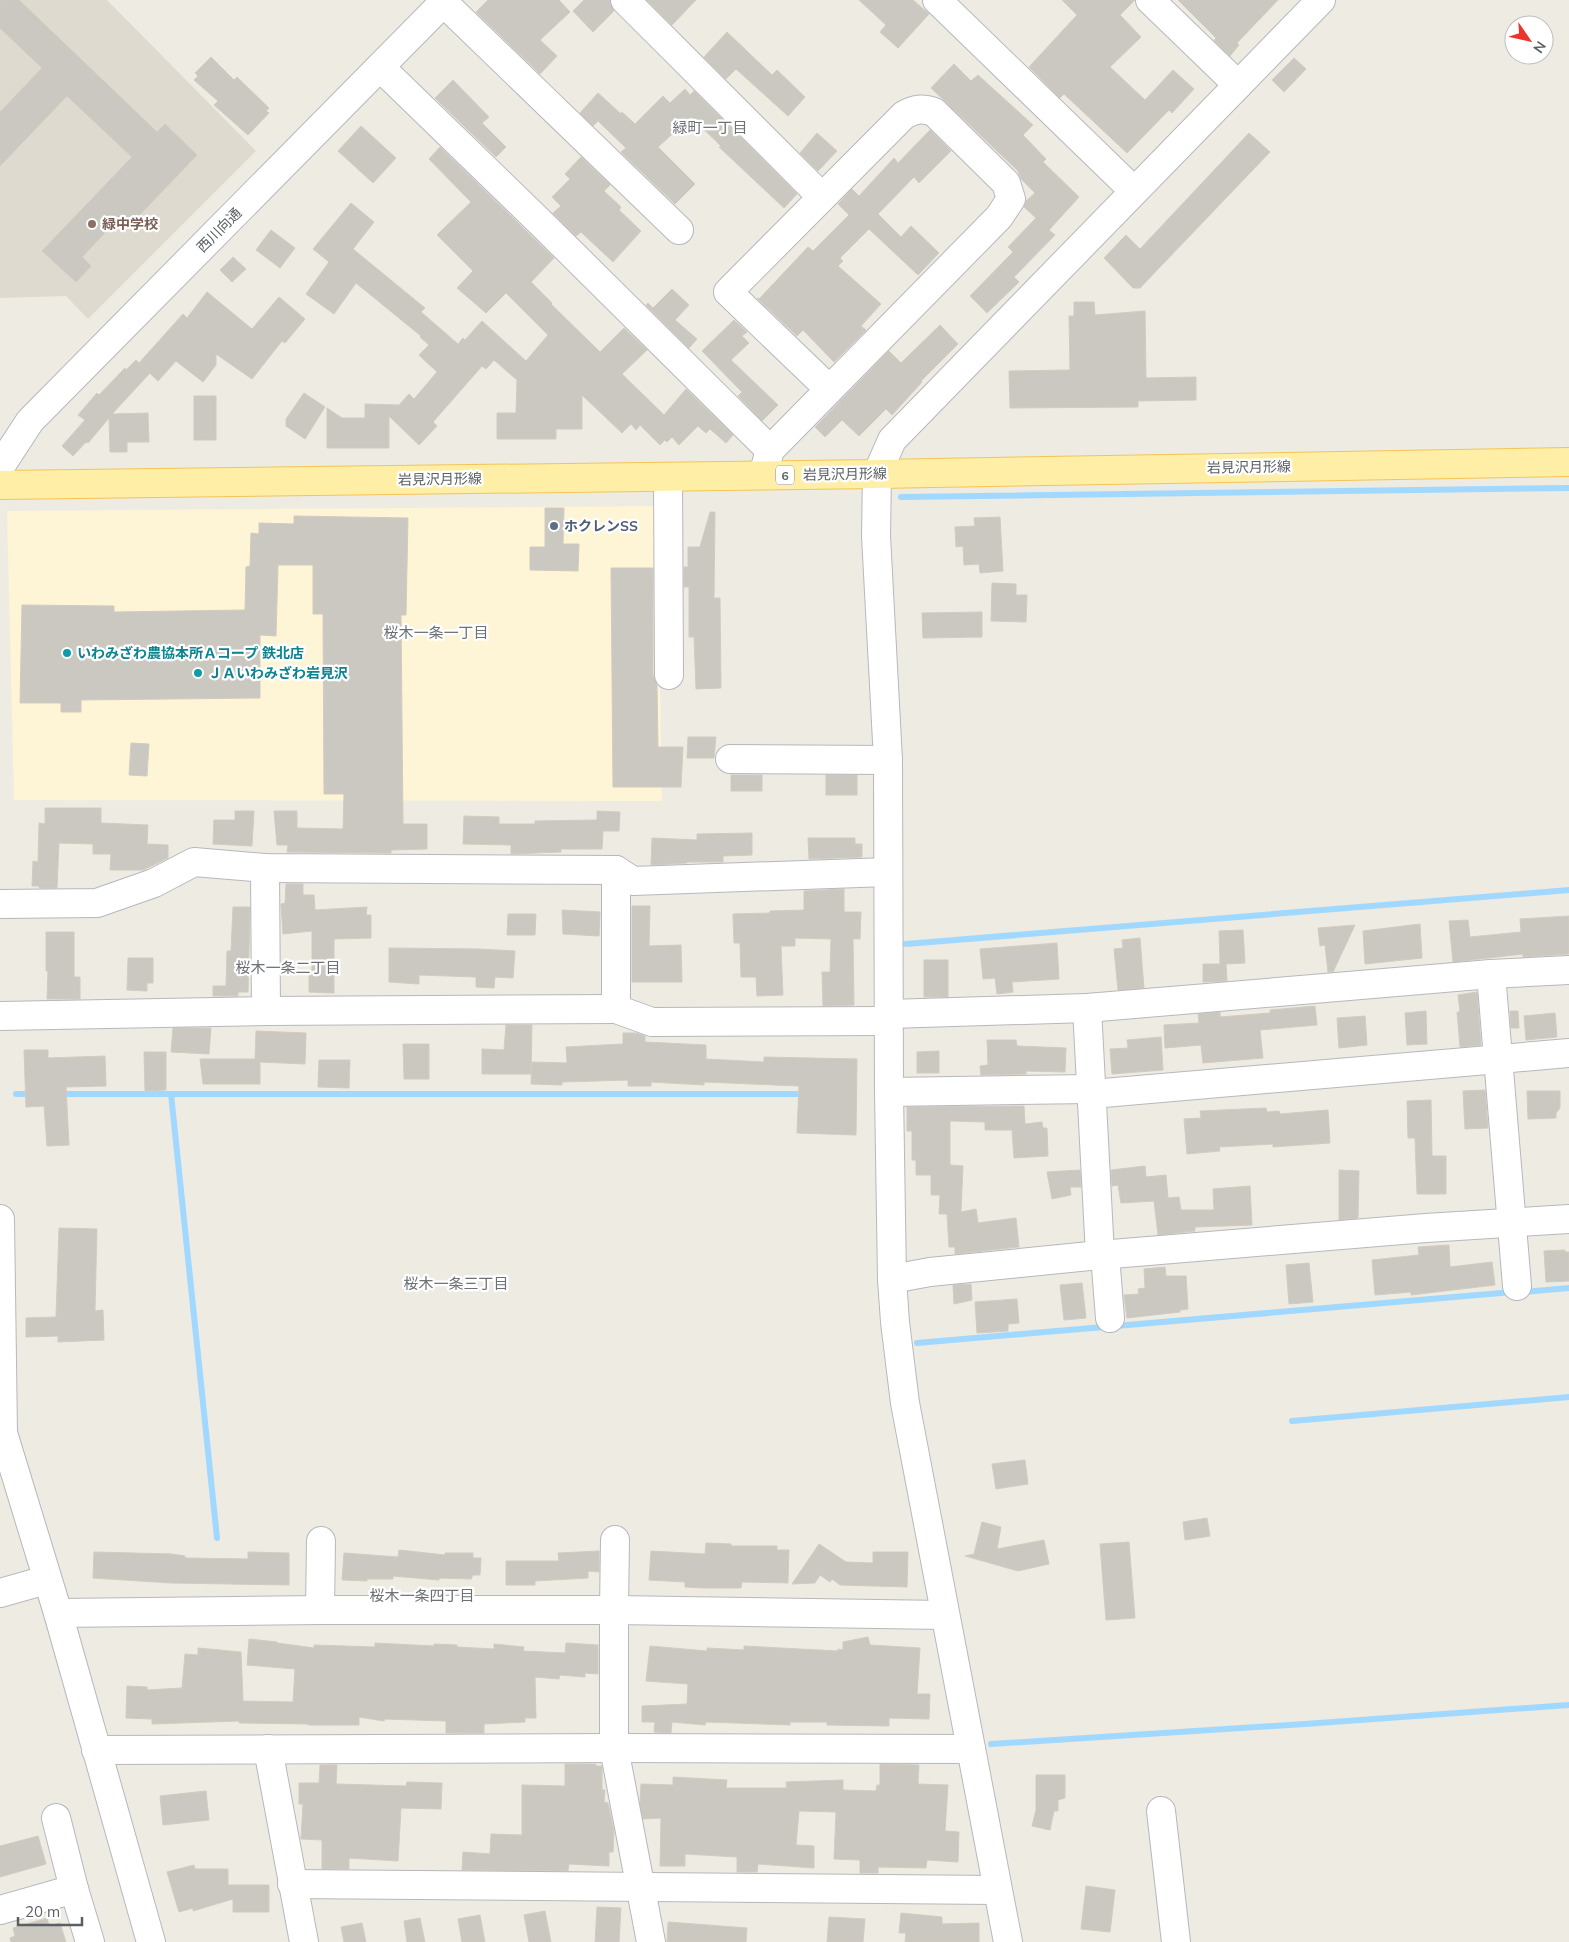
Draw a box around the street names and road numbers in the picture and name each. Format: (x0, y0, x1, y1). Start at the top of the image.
street label: 西川向通 (193, 204, 245, 256)
street label: 岩見沢月形線 (1207, 457, 1291, 477)
street label: 岩見沢月形線 (803, 464, 887, 484)
road number: 6 (776, 466, 794, 484)
street label: 岩見沢月形線 (398, 469, 482, 489)

